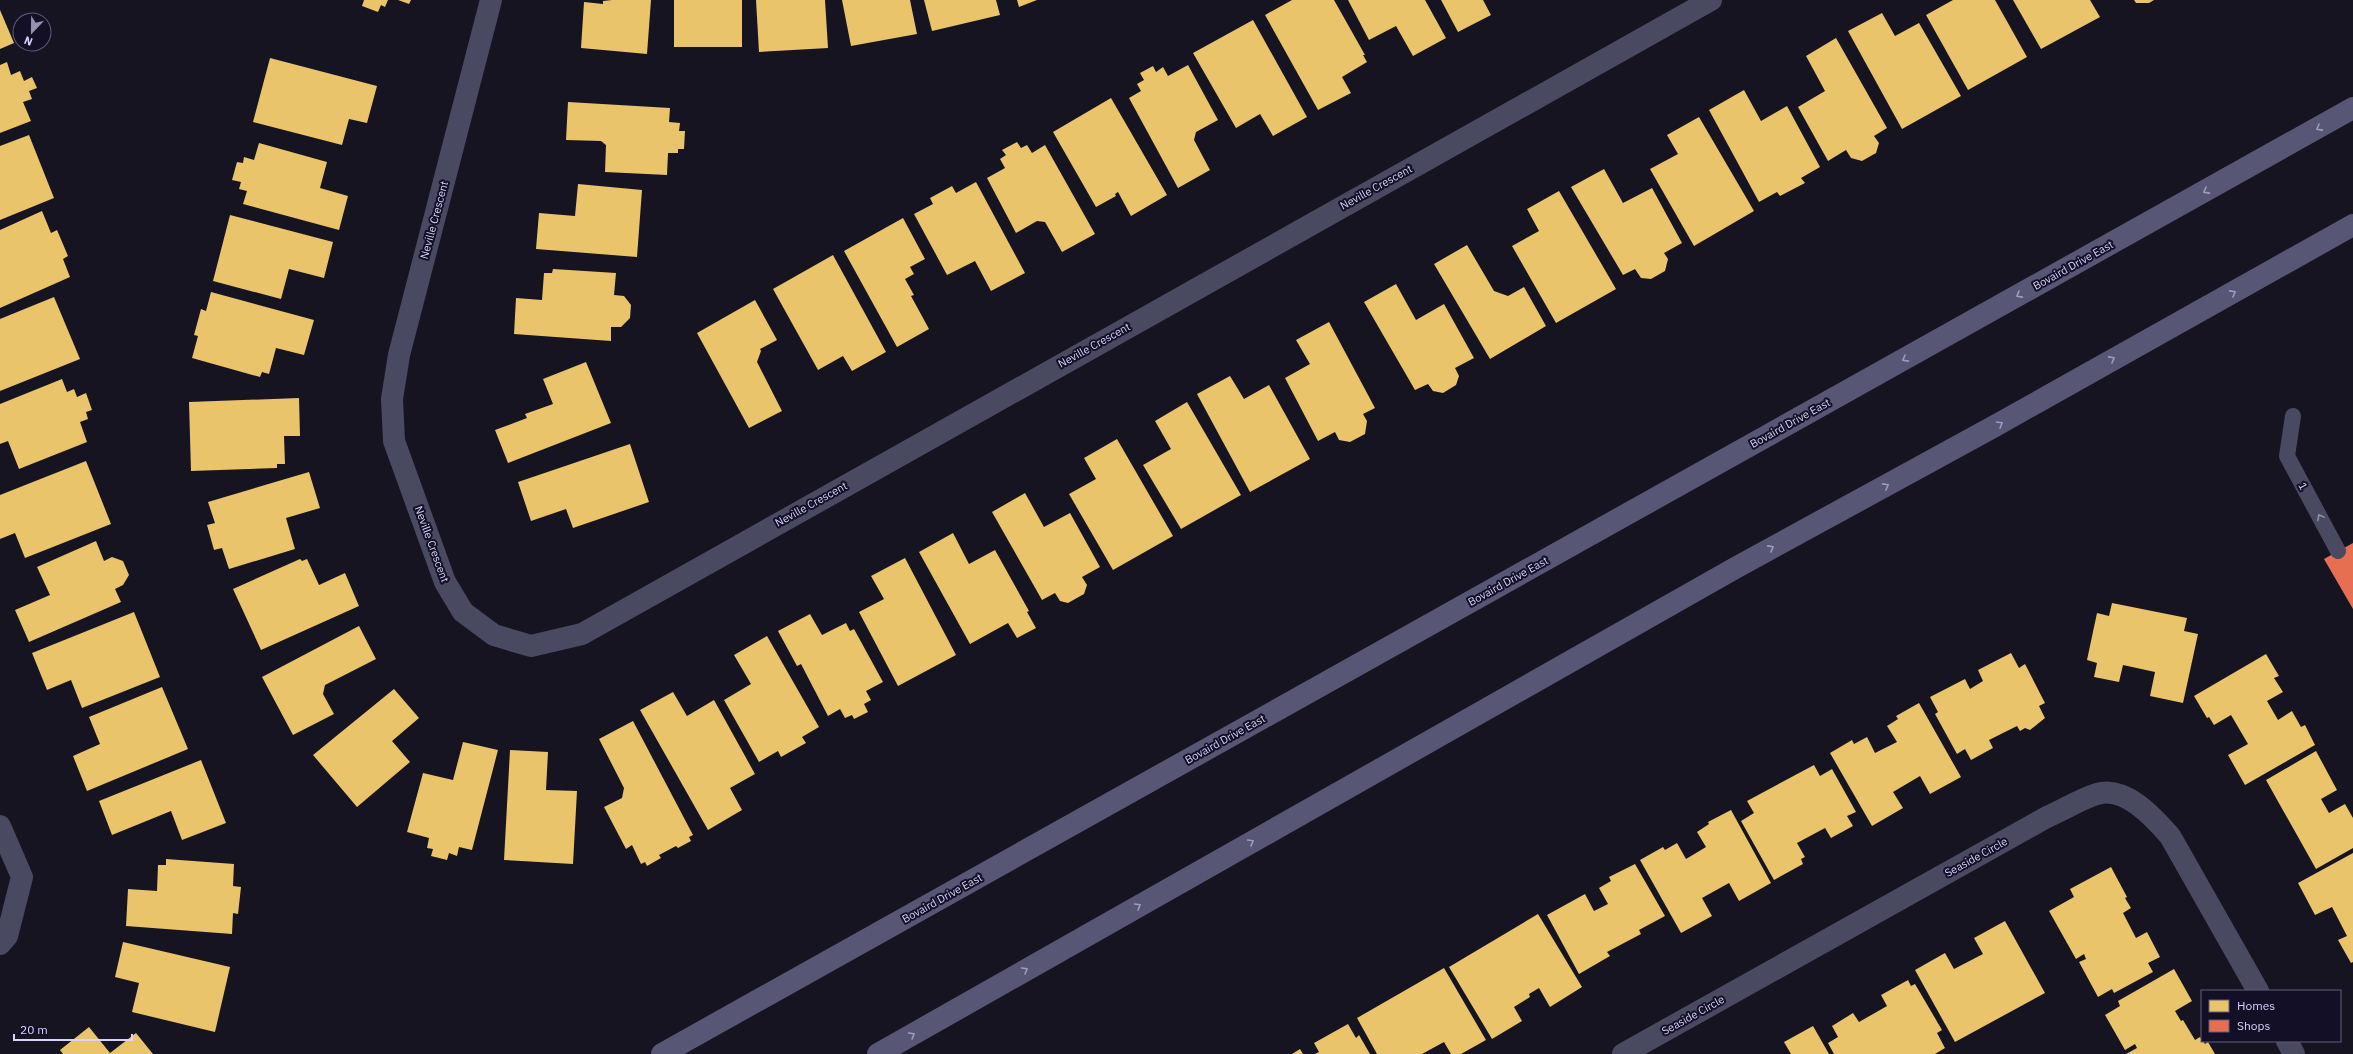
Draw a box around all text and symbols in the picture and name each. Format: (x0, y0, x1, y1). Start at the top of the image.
north arrow (12, 12, 52, 52)
text: N (22, 33, 35, 49)
one-way arrow (2316, 123, 2323, 130)
street label: Neville Crescent (1337, 161, 1415, 213)
street label: Neville Crescent (417, 179, 451, 261)
one-way arrow (2202, 186, 2210, 194)
street label: Bovaird Drive East (2030, 237, 2116, 293)
one-way arrow (2229, 290, 2236, 298)
one-way arrow (2016, 291, 2023, 298)
street label: Neville Crescent (1055, 319, 1133, 371)
one-way arrow (1902, 354, 1909, 362)
one-way arrow (2108, 357, 2116, 364)
street label: Bovaird Drive East (1747, 395, 1833, 451)
one-way arrow (1996, 421, 2003, 428)
street label: Neville Crescent (772, 478, 850, 530)
street label: 1 (2295, 480, 2311, 493)
one-way arrow (1881, 483, 1889, 491)
street label: Neville Crescent (412, 504, 452, 584)
one-way arrow (2317, 514, 2325, 521)
one-way arrow (1767, 546, 1774, 553)
street label: Bovaird Drive East (1465, 553, 1551, 609)
street label: Bovaird Drive East (1182, 711, 1268, 767)
street label: Seaside Circle (1942, 834, 2010, 880)
one-way arrow (1247, 839, 1254, 846)
street label: Bovaird Drive East (899, 870, 985, 926)
one-way arrow (1134, 903, 1141, 910)
one-way arrow (1021, 967, 1028, 974)
legend (2201, 990, 2341, 1042)
street label: Seaside Circle (1659, 992, 1727, 1038)
text: Homes (2237, 998, 2275, 1013)
scale bar (14, 1016, 132, 1042)
text: Shops (2237, 1018, 2270, 1033)
text: 20 m (20, 1022, 48, 1037)
one-way arrow (908, 1032, 915, 1039)

